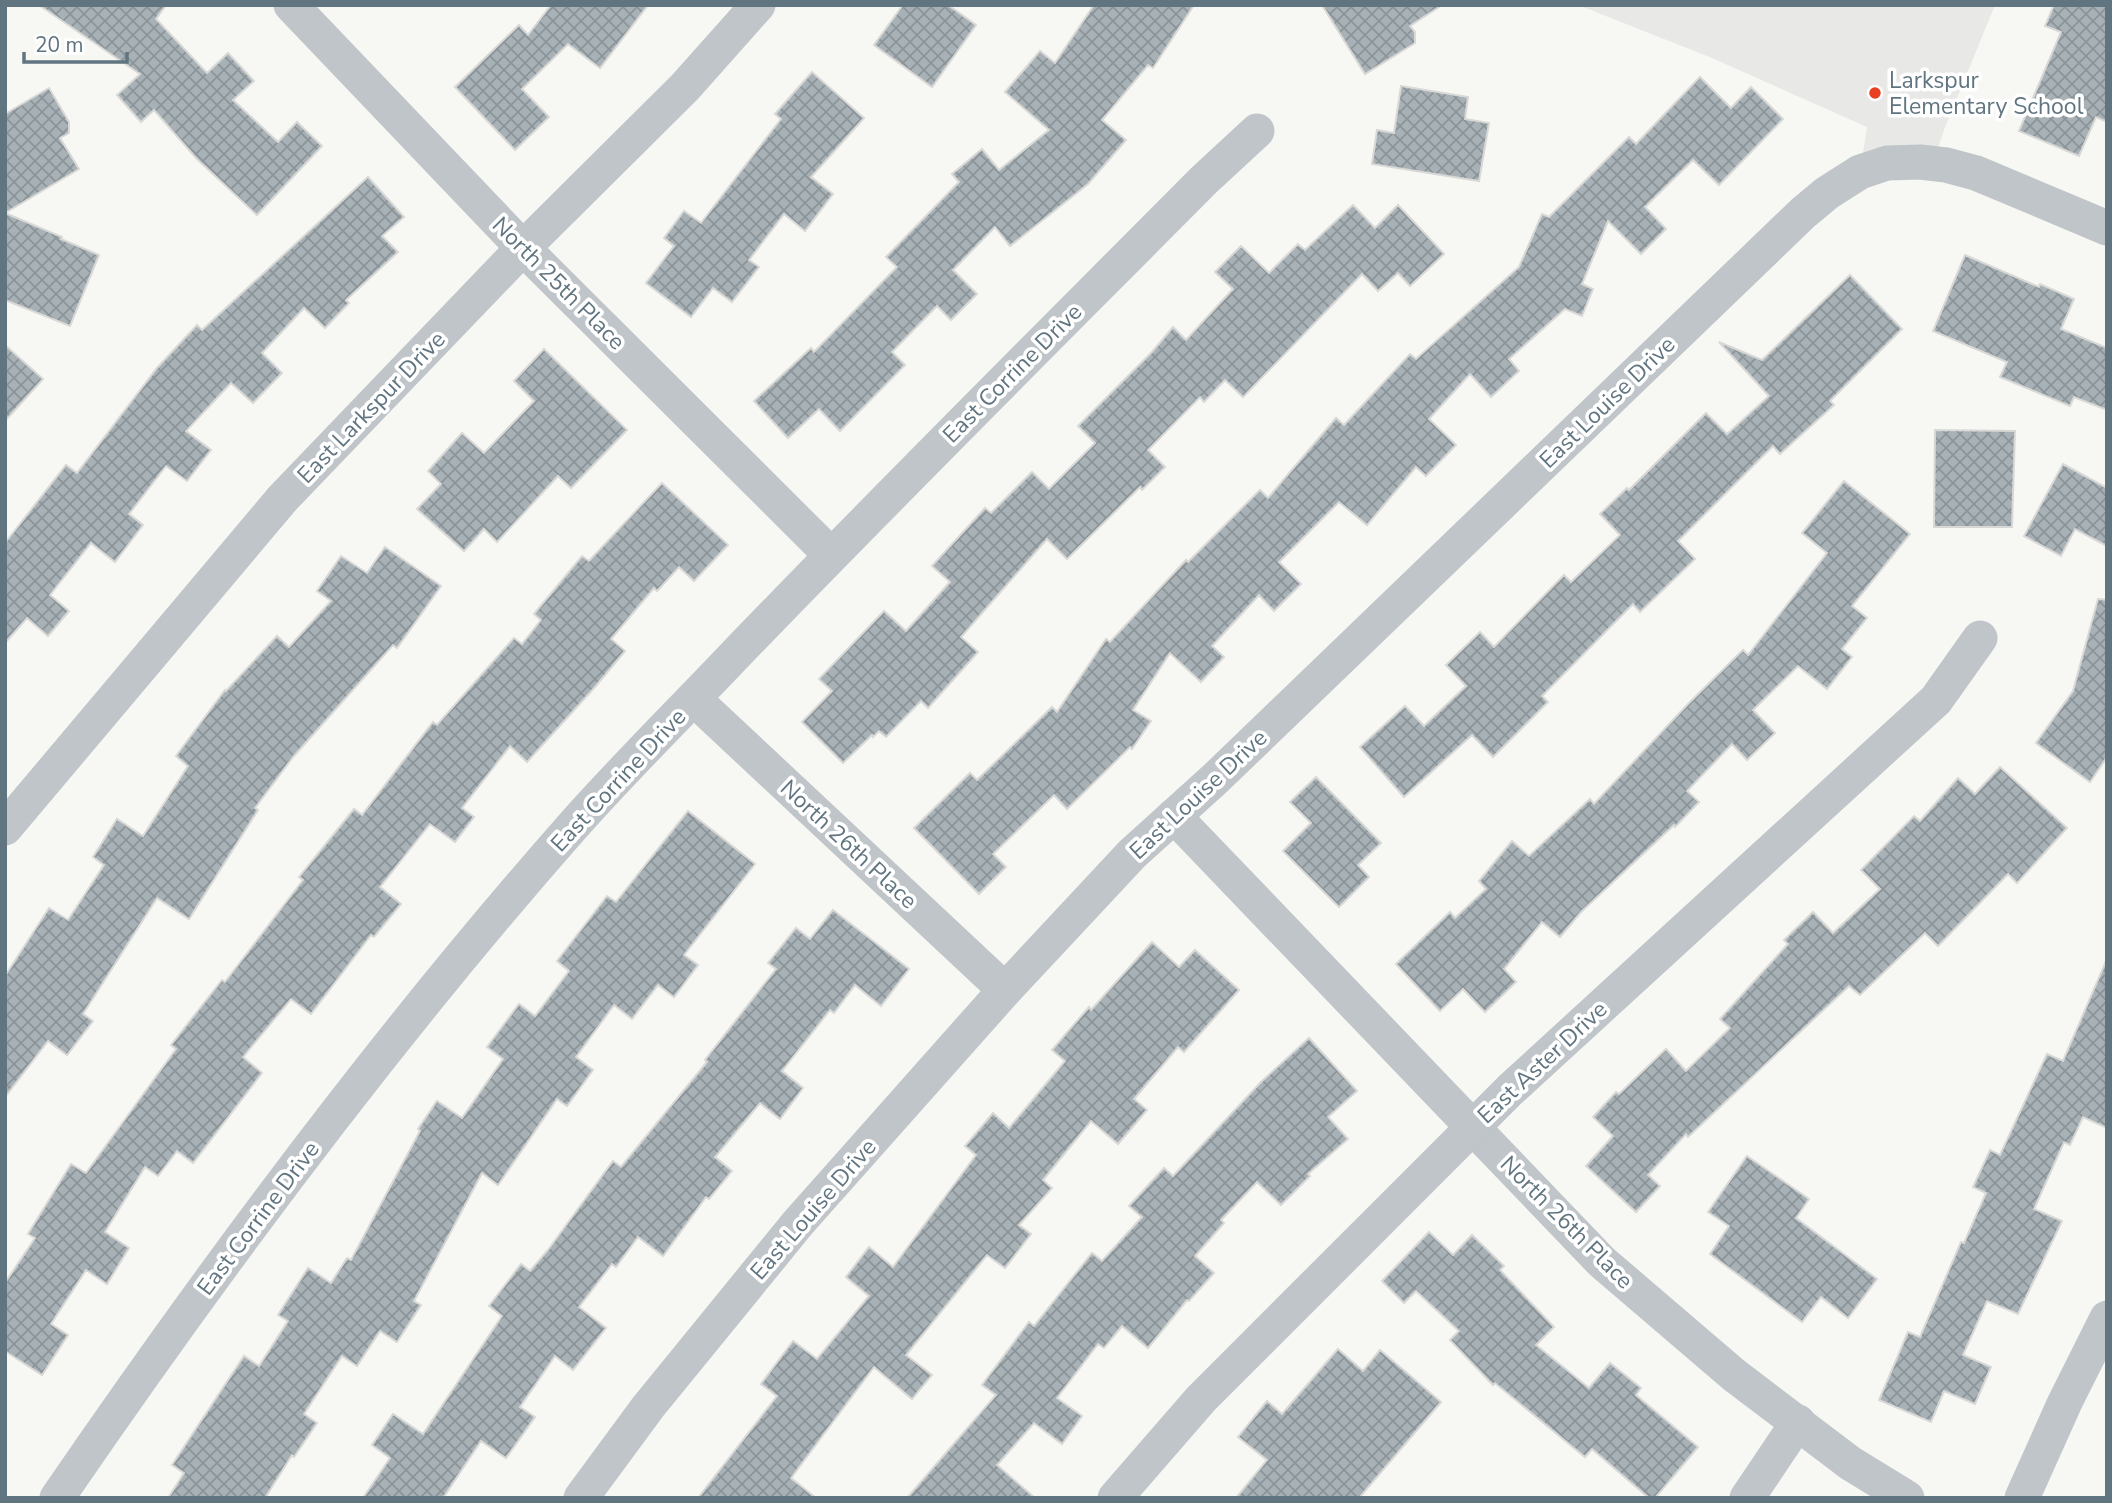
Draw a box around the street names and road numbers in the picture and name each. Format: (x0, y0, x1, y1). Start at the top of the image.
street label: North 25th Place (485, 210, 632, 357)
street label: East Corrine Drive (936, 297, 1089, 450)
street label: East Larkspur Drive (291, 324, 452, 490)
street label: East Louise Drive (1533, 330, 1682, 475)
street label: East Corrine Drive (544, 702, 693, 859)
street label: East Louise Drive (1123, 723, 1274, 866)
street label: North 26th Place (774, 773, 924, 916)
street label: East Aster Drive (1471, 994, 1614, 1131)
street label: East Louise Drive (743, 1132, 883, 1286)
street label: East Corrine Drive (190, 1135, 327, 1302)
street label: North 26th Place (1493, 1149, 1640, 1296)

